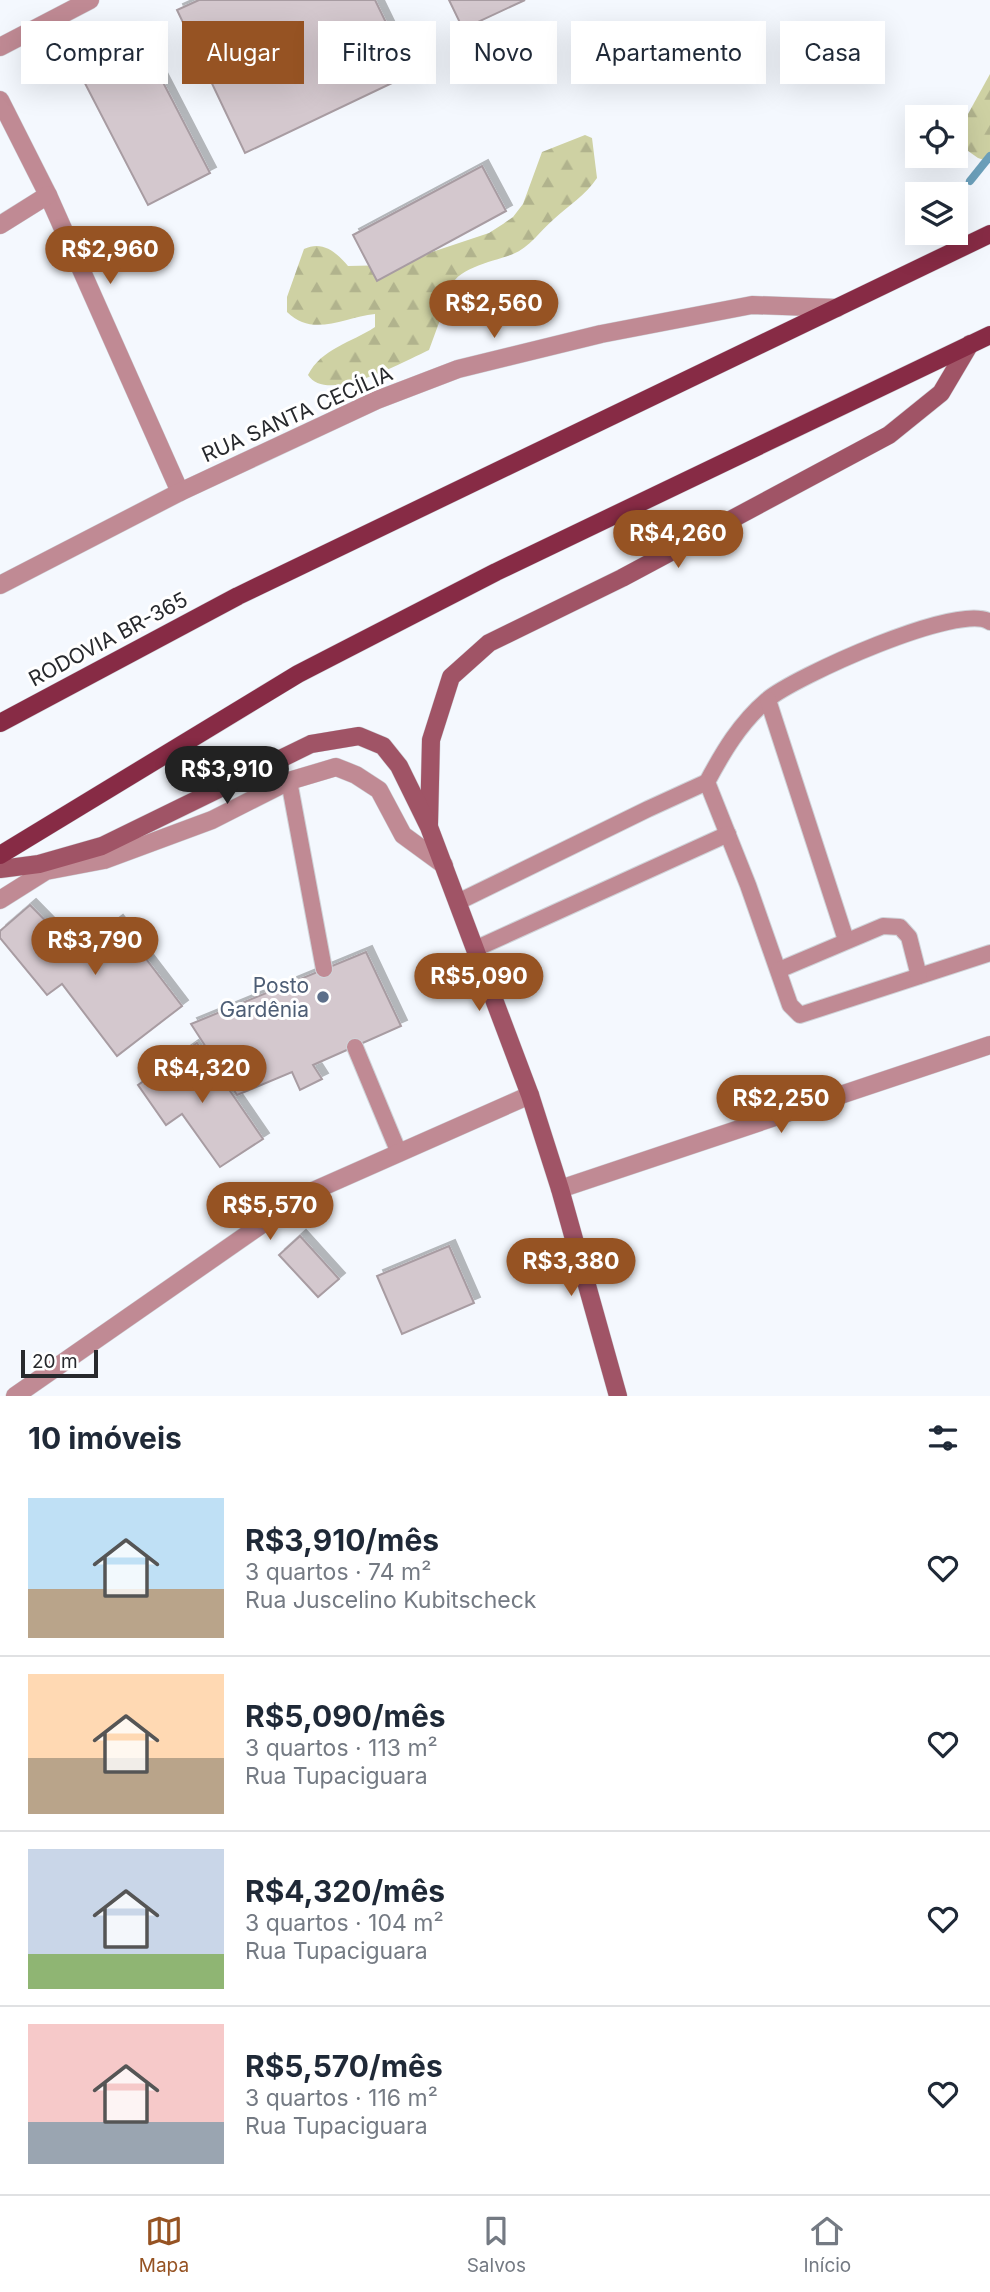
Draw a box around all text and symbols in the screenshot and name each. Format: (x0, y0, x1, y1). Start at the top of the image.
chip: Comprar (21, 21, 168, 84)
chip: Alugar (182, 21, 304, 84)
chip: Filtros (318, 21, 436, 84)
chip: Novo (450, 21, 557, 84)
chip: Apartamento (571, 21, 766, 84)
chip: Casa (780, 21, 885, 84)
map controls (905, 105, 968, 245)
button: locate (905, 105, 968, 168)
button: layers (905, 182, 968, 245)
pin: R$2,960 (45, 226, 175, 286)
text: R$2,960 (61, 235, 159, 263)
pin: R$2,560 (429, 280, 559, 340)
text: R$2,560 (445, 289, 543, 317)
street label: RUA SANTA CECÍLIA (197, 360, 396, 467)
pin: R$4,260 (613, 510, 743, 570)
text: R$4,260 (629, 519, 727, 547)
street label: RODOVIA BR-365 (24, 587, 192, 691)
pin: R$3,910 (162, 746, 292, 806)
text: R$3,910 (181, 755, 273, 783)
pin: R$3,790 (30, 918, 160, 977)
text: R$3,790 (47, 926, 143, 954)
pin: R$5,090 (414, 954, 544, 1013)
text: R$5,090 (430, 962, 528, 990)
place label: Posto Gardênia (220, 973, 309, 1022)
marker: Posto Gardênia (315, 989, 331, 1005)
pin: R$4,320 (137, 1046, 267, 1105)
text: R$4,320 (154, 1054, 250, 1082)
pin: R$2,250 (716, 1076, 846, 1135)
text: R$2,250 (732, 1084, 830, 1112)
pin: R$5,570 (205, 1182, 335, 1242)
text: R$5,570 (222, 1191, 318, 1219)
pin: R$3,380 (506, 1238, 636, 1298)
text: R$3,380 (522, 1247, 620, 1275)
scale bar (21, 1347, 98, 1379)
text: 20 m (32, 1350, 78, 1373)
icon: filters (924, 1419, 962, 1457)
text: 10 imóveis (28, 1420, 182, 1456)
text: R$3,910/mês (245, 1522, 439, 1558)
icon: home (84, 1526, 168, 1610)
icon: heart (924, 1549, 962, 1587)
text: 3 quartos · 74 m² (245, 1558, 431, 1586)
text: Rua Juscelino Kubitscheck (245, 1586, 536, 1614)
text: R$5,090/mês (245, 1698, 446, 1734)
icon: home (84, 1702, 168, 1786)
icon: heart (924, 1725, 962, 1763)
text: 3 quartos · 113 m² (245, 1734, 438, 1762)
text: Rua Tupaciguara (245, 1762, 428, 1790)
text: R$4,320/mês (245, 1873, 445, 1909)
icon: home (84, 1877, 168, 1961)
icon: heart (924, 1900, 962, 1938)
text: 3 quartos · 104 m² (245, 1909, 444, 1937)
text: Rua Tupaciguara (245, 1937, 428, 1965)
text: R$5,570/mês (245, 2048, 443, 2084)
icon: home (84, 2052, 168, 2136)
icon: heart (924, 2075, 962, 2113)
text: 3 quartos · 116 m² (245, 2084, 438, 2112)
text: Rua Tupaciguara (245, 2112, 428, 2140)
tab: Mapa (139, 2212, 189, 2277)
tab: Salvos (467, 2212, 526, 2277)
tab: Início (803, 2212, 851, 2277)

